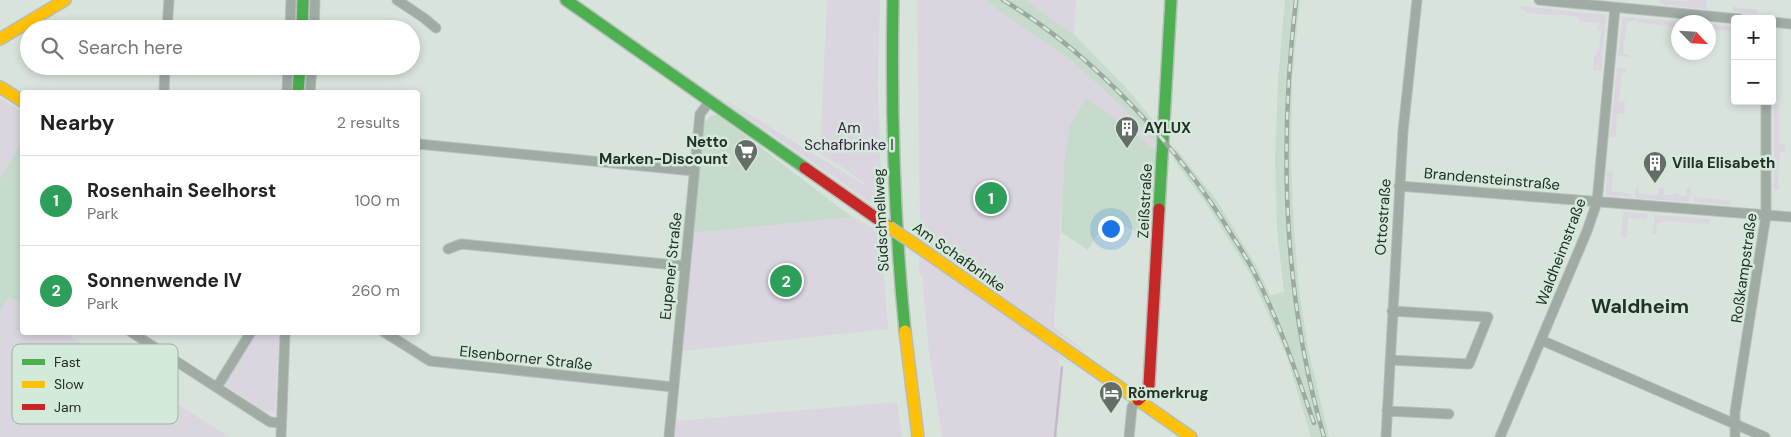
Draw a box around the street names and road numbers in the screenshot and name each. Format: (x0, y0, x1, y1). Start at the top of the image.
street label: Zeißstraße (1133, 163, 1157, 239)
street label: Brandensteinstraße (1423, 163, 1561, 195)
street label: Südschnellweg (868, 168, 894, 272)
street label: Ottostraße (1370, 178, 1396, 256)
street label: Waldheimstraße (1531, 195, 1591, 309)
street label: Eupener Straße (655, 211, 687, 321)
street label: Roßkampstraße (1726, 212, 1762, 324)
street label: Am Schafbrinke (909, 217, 1009, 297)
street label: Elsenborner Straße (459, 341, 593, 375)

